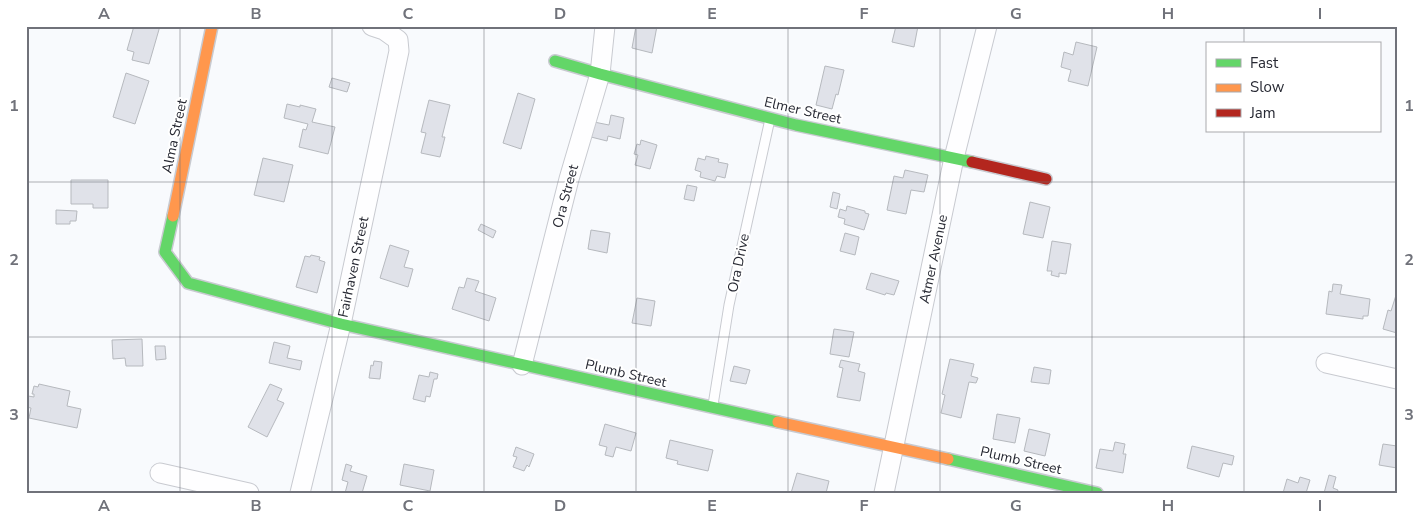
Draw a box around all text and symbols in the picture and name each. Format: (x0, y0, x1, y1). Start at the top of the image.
text: A (98, 3, 110, 25)
text: B (250, 3, 262, 25)
text: C (403, 3, 414, 25)
text: D (554, 3, 566, 25)
text: E (707, 3, 717, 25)
text: F (860, 3, 869, 25)
text: G (1010, 3, 1022, 25)
text: H (1162, 3, 1174, 25)
text: I (1318, 3, 1322, 25)
legend (1206, 42, 1380, 132)
text: Fast (1250, 53, 1279, 73)
text: Slow (1250, 77, 1285, 97)
street label: Elmer Street (762, 92, 843, 129)
text: 1 (9, 95, 19, 117)
text: 1 (1404, 95, 1414, 117)
street label: Alma Street (157, 97, 192, 175)
text: Jam (1249, 103, 1276, 123)
street label: Ora Street (548, 162, 583, 230)
street label: Atmer Avenue (915, 213, 952, 305)
street label: Fairhaven Street (334, 215, 373, 319)
street label: Ora Drive (723, 232, 754, 294)
text: 2 (9, 249, 19, 271)
text: 2 (1404, 249, 1414, 271)
street label: Plumb Street (583, 355, 668, 392)
text: 3 (9, 404, 19, 426)
text: 3 (1404, 404, 1414, 426)
street label: Plumb Street (978, 442, 1063, 479)
text: A (98, 495, 110, 517)
text: B (250, 495, 262, 517)
text: C (403, 495, 414, 517)
text: D (554, 495, 566, 517)
text: E (707, 495, 717, 517)
text: F (860, 495, 869, 517)
text: G (1010, 495, 1022, 517)
text: H (1162, 495, 1174, 517)
text: I (1318, 495, 1322, 517)

